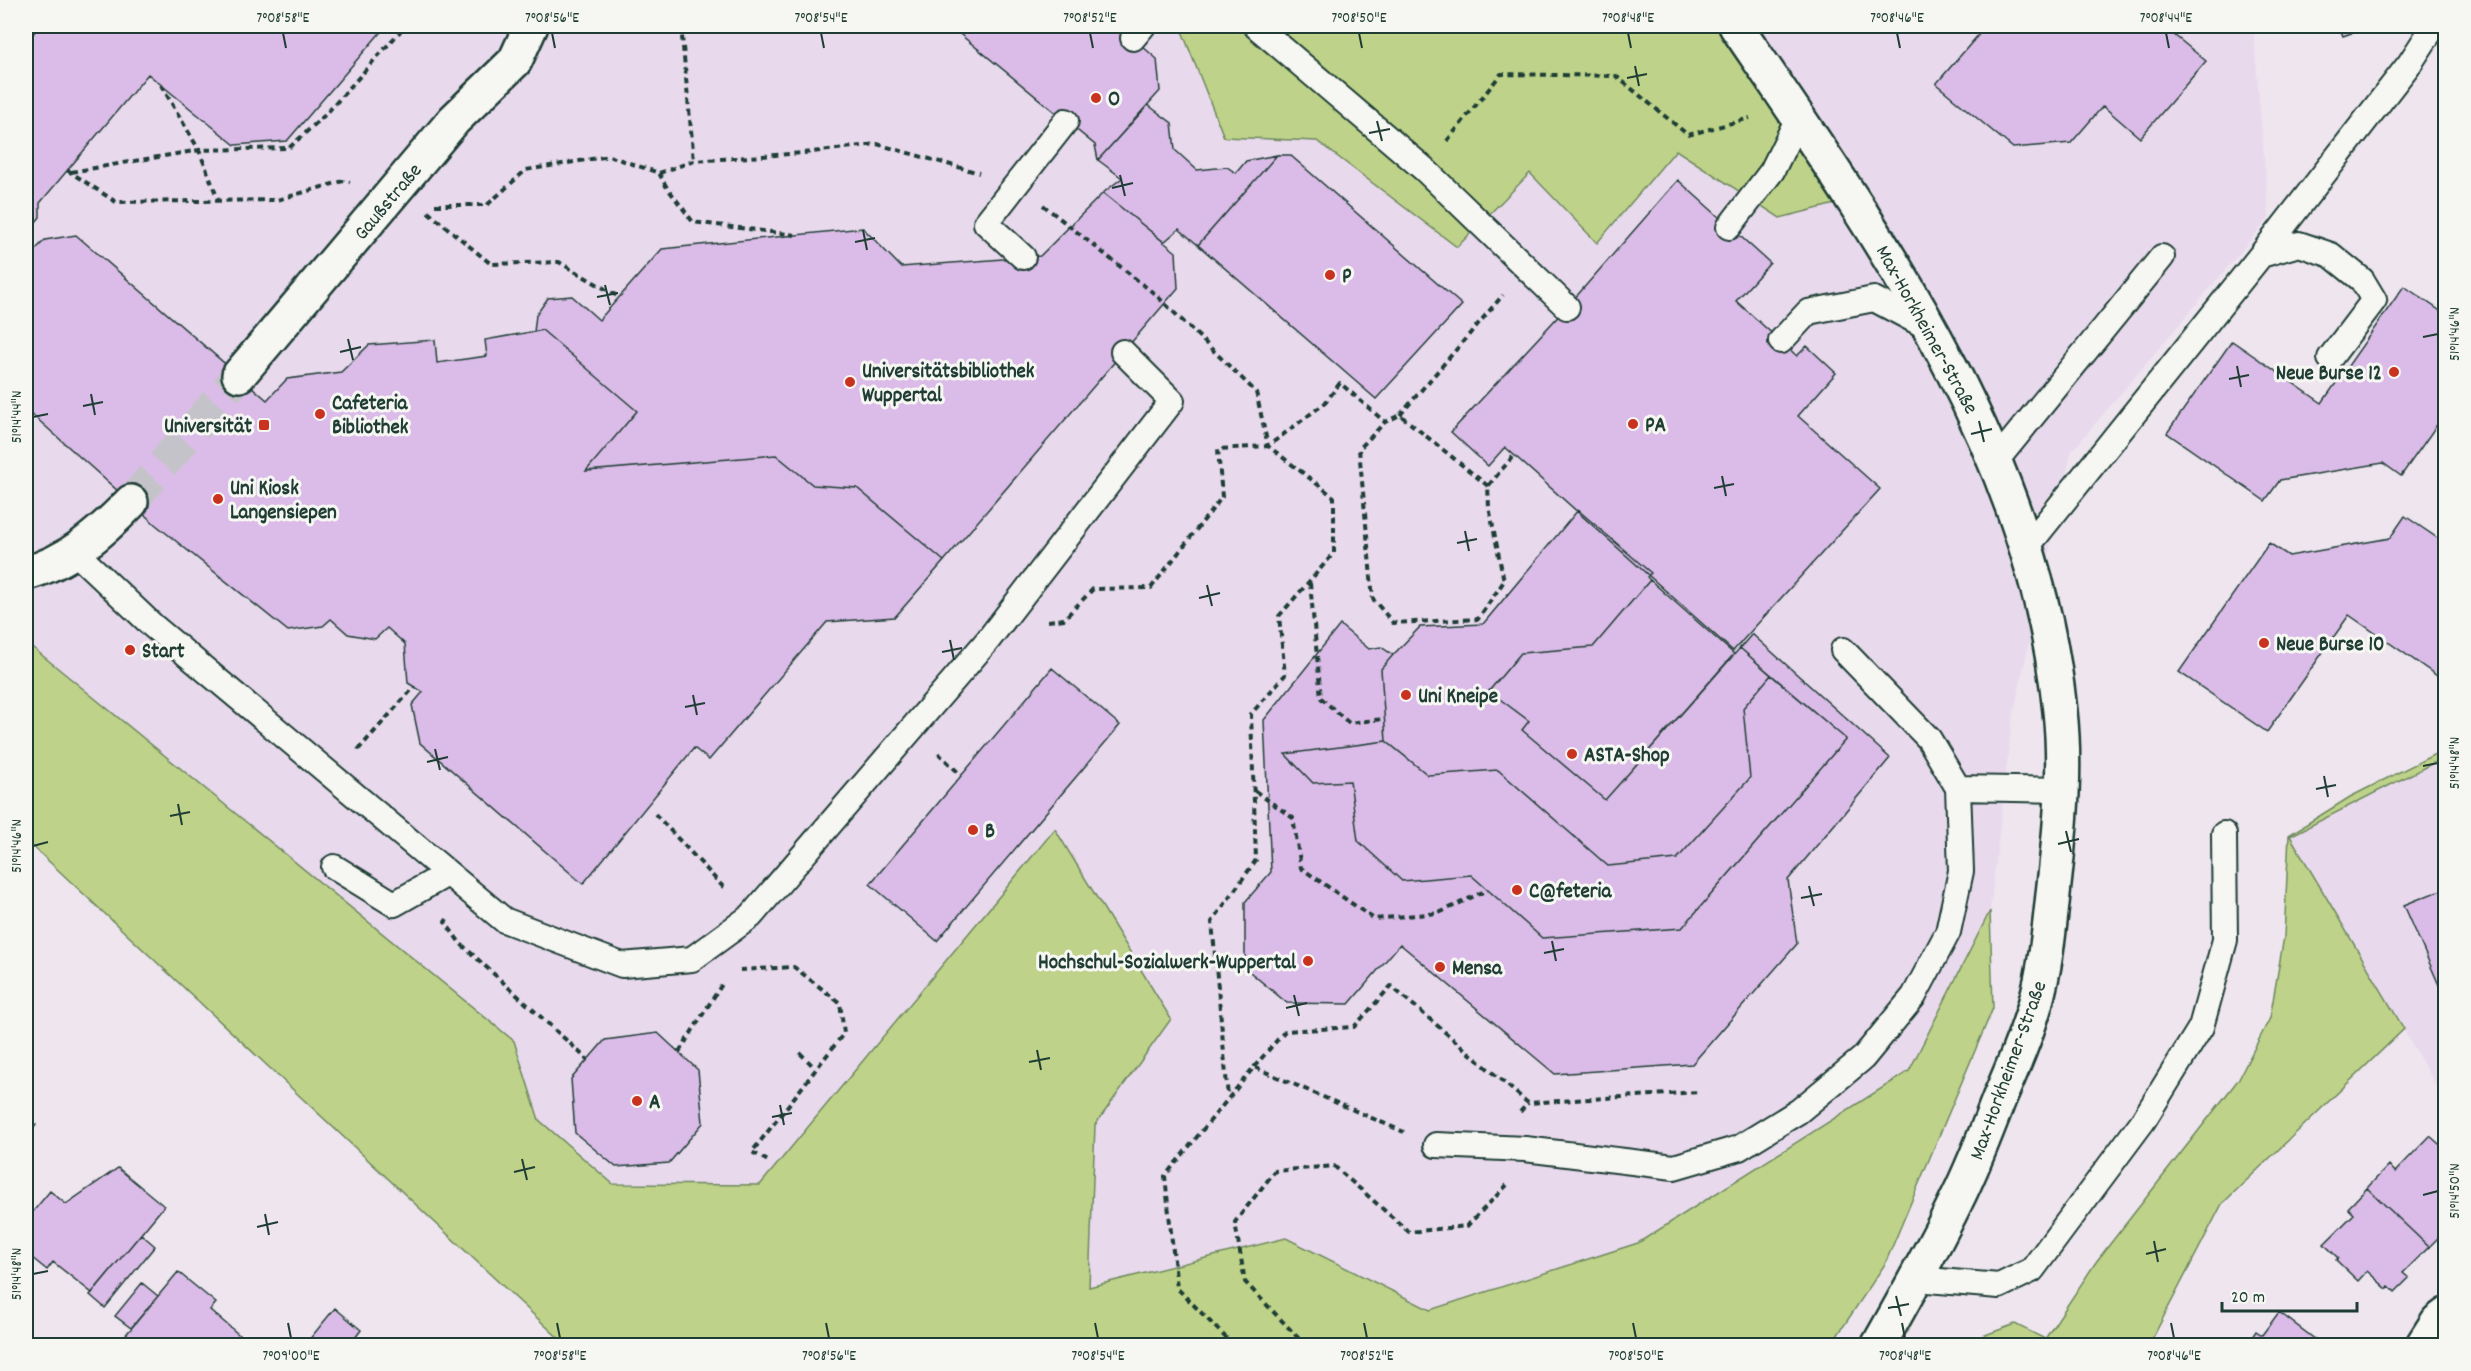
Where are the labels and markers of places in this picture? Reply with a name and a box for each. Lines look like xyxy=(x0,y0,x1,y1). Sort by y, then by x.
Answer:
place label: O xyxy=(1108,86,1120,116)
marker: O xyxy=(1089,91,1103,105)
place label: P xyxy=(1342,263,1352,293)
marker: P xyxy=(1323,268,1337,282)
place label: Universitätsbibliothek Wuppertal xyxy=(862,358,1035,412)
place label: Neue Burse 12 xyxy=(2276,360,2382,390)
marker: Neue Burse 12 xyxy=(2387,365,2401,379)
marker: Universitätsbibliothek Wuppertal xyxy=(843,375,857,389)
place label: Cafeteria Bibliothek xyxy=(332,390,409,444)
marker: Cafeteria Bibliothek xyxy=(313,407,327,421)
place label: PA xyxy=(1645,412,1666,442)
place label: Universität xyxy=(164,413,252,443)
marker: PA xyxy=(1626,417,1640,431)
marker: Universität xyxy=(257,418,271,432)
place label: Uni Kiosk Langensiepen xyxy=(230,475,337,529)
marker: Uni Kiosk Langensiepen xyxy=(211,492,225,506)
place label: Neue Burse 10 xyxy=(2276,631,2384,661)
marker: Neue Burse 10 xyxy=(2257,636,2271,650)
place label: Start xyxy=(142,638,185,668)
marker: Start xyxy=(123,643,137,657)
place label: Uni Kneipe xyxy=(1418,683,1498,713)
marker: Uni Kneipe xyxy=(1399,688,1413,702)
place label: ASTA-Shop xyxy=(1584,742,1670,772)
marker: ASTA-Shop xyxy=(1565,747,1579,761)
place label: B xyxy=(985,818,995,848)
marker: B xyxy=(966,823,980,837)
place label: C@feteria xyxy=(1529,878,1612,908)
marker: C@feteria xyxy=(1510,883,1524,897)
place label: Hochschul-Sozialwerk-Wuppertal xyxy=(1038,949,1297,979)
marker: Hochschul-Sozialwerk-Wuppertal xyxy=(1301,954,1315,968)
place label: Mensa xyxy=(1452,955,1503,985)
marker: Mensa xyxy=(1433,960,1447,974)
place label: A xyxy=(649,1089,660,1119)
marker: A xyxy=(630,1094,644,1108)

